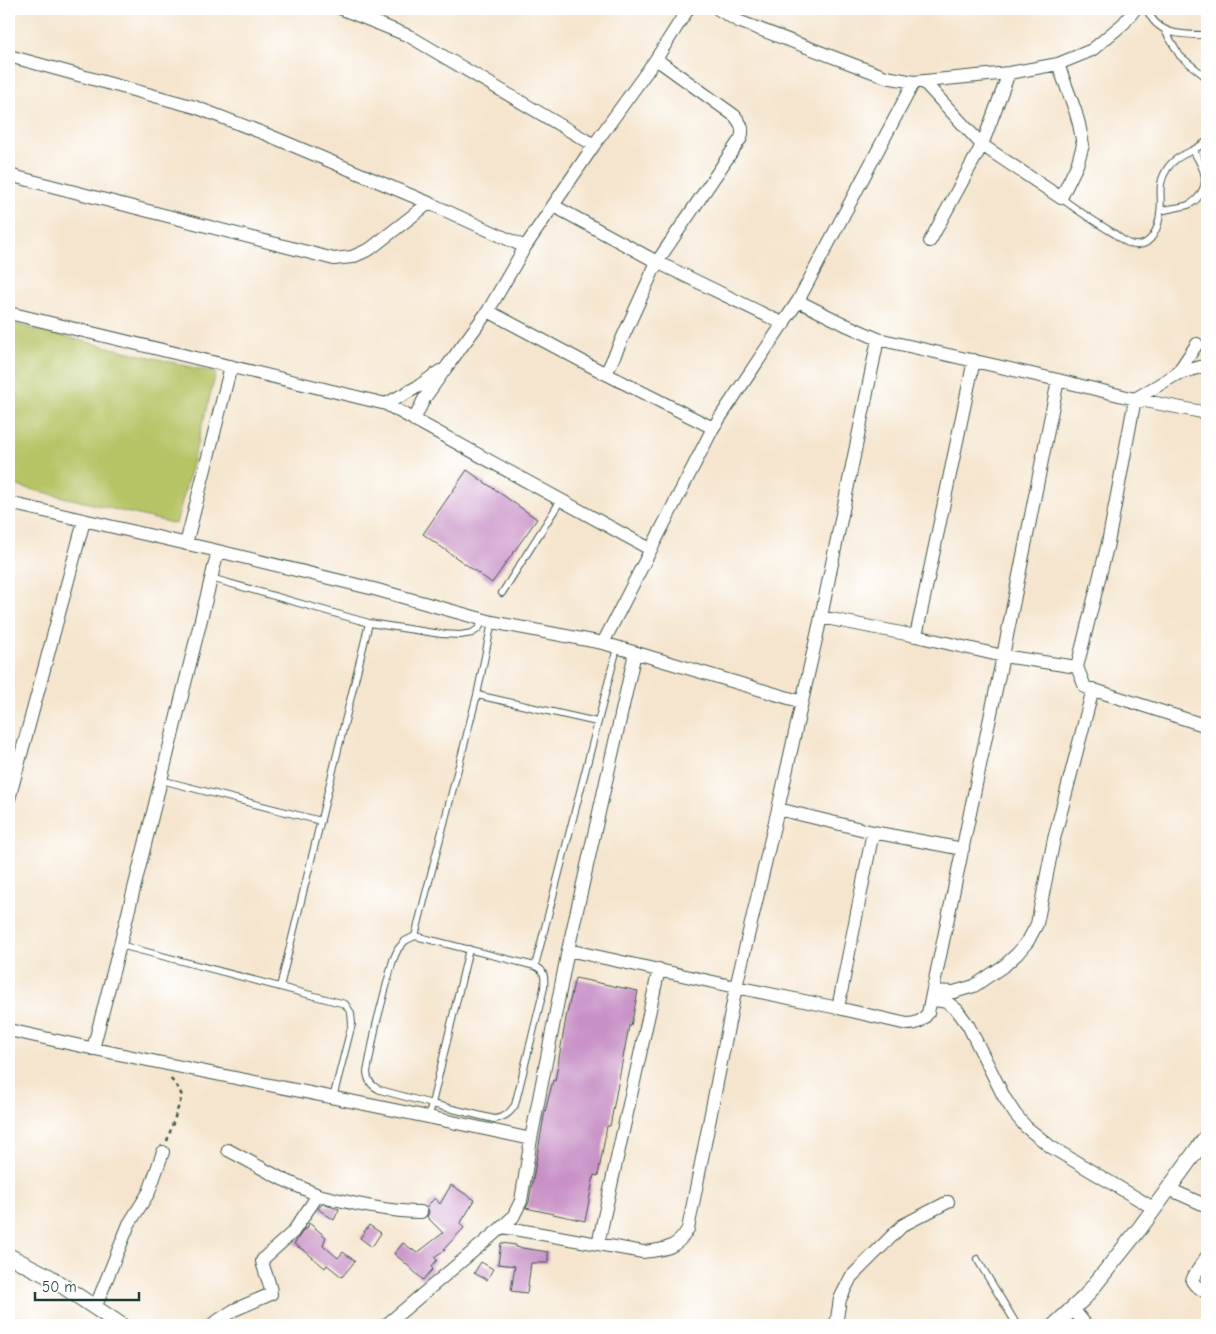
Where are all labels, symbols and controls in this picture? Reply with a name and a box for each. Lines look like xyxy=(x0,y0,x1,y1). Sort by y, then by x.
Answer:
scale bar xyxy=(35,1269,139,1301)
text: 50 m xyxy=(42,1278,77,1296)

